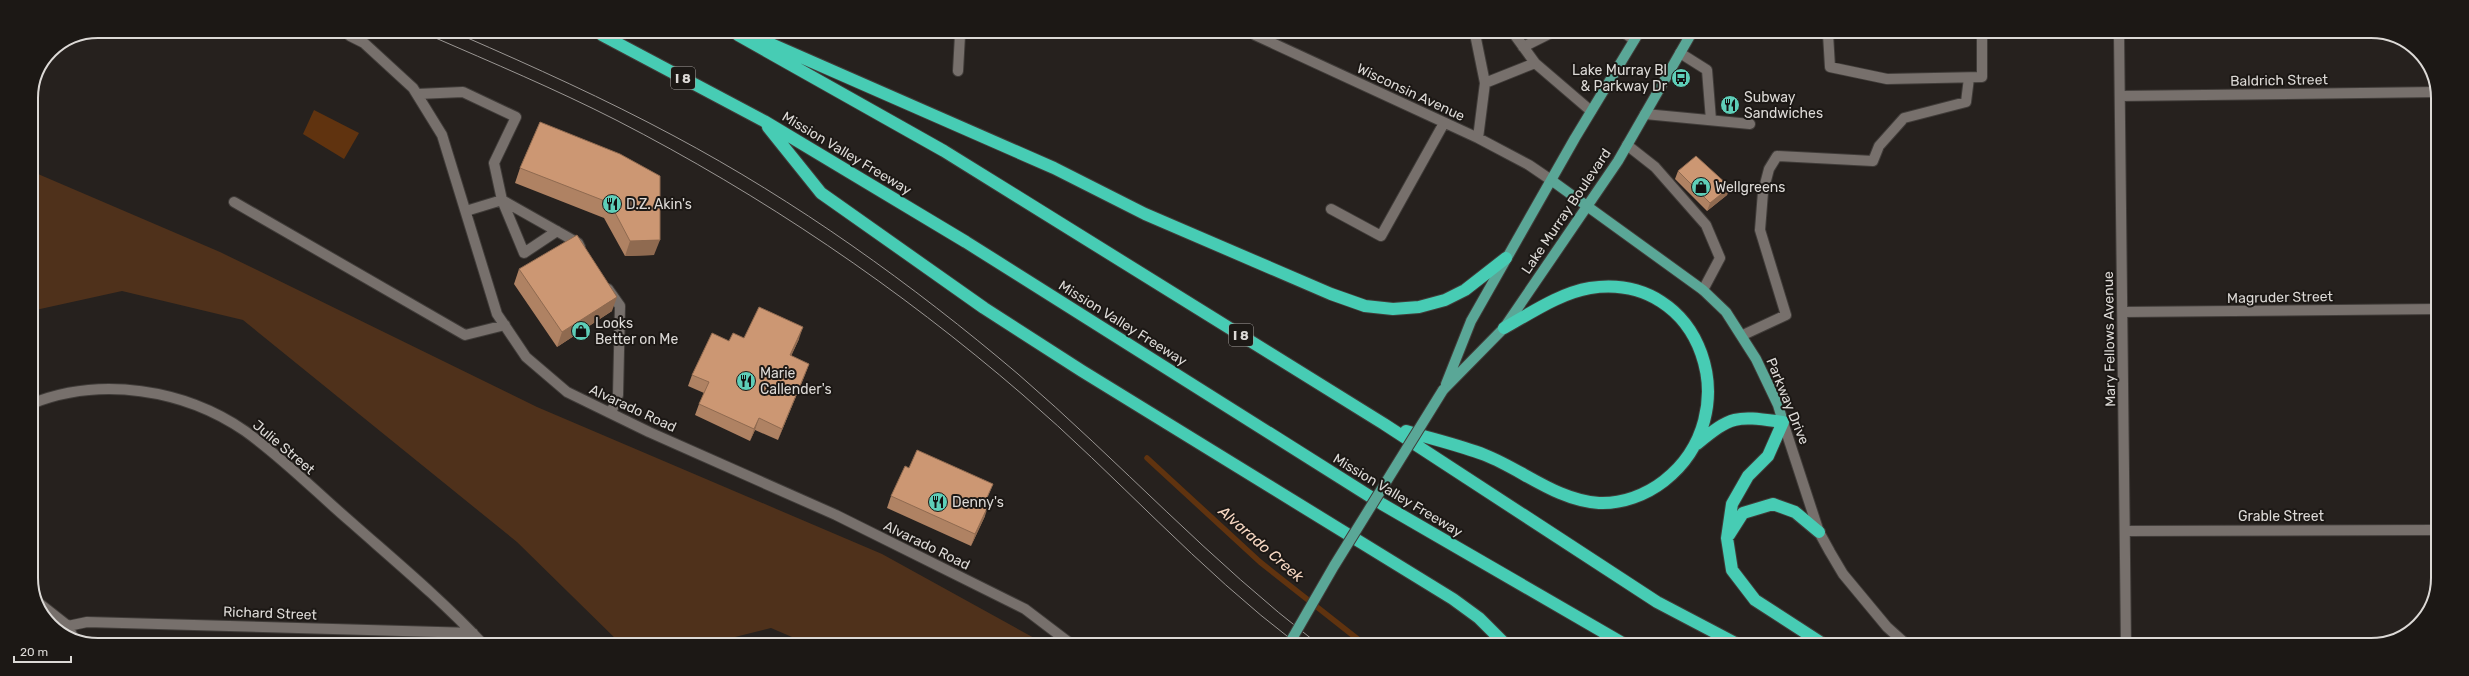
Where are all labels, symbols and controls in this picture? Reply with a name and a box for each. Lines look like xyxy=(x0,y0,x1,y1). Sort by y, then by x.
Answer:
street label: Wisconsin Avenue xyxy=(1354,60,1468,125)
place label: Lake Murray Bl & Parkway Dr xyxy=(1572,62,1668,95)
road number: I 8 xyxy=(671,67,695,89)
bus stop icon: Lake Murray Bl & Parkway Dr xyxy=(1670,67,1692,89)
street label: Baldrich Street xyxy=(2230,71,2329,90)
place label: Subway Sandwiches xyxy=(1744,89,1823,122)
restaurant icon: Subway Sandwiches xyxy=(1719,94,1741,116)
street label: Mission Valley Freeway xyxy=(779,108,915,199)
street label: Lake Murray Boulevard xyxy=(1518,145,1615,277)
shop icon: Wellgreens xyxy=(1690,176,1712,198)
place label: Wellgreens xyxy=(1715,179,1785,196)
restaurant icon: D.Z. Akin's xyxy=(601,193,623,215)
place label: D.Z. Akin's xyxy=(626,196,692,213)
street label: Mary Fellows Avenue xyxy=(2100,271,2119,407)
street label: Mission Valley Freeway xyxy=(1055,277,1190,370)
street label: Magruder Street xyxy=(2227,288,2334,307)
place label: Looks Better on Me xyxy=(595,315,678,348)
shop icon: Looks Better on Me xyxy=(570,320,592,342)
road number: I 8 xyxy=(1229,324,1253,346)
street label: Parkway Drive xyxy=(1762,355,1813,447)
place label: Marie Callender's xyxy=(760,365,832,398)
restaurant icon: Marie Callender's xyxy=(735,370,757,392)
street label: Alvarado Road xyxy=(587,381,679,436)
street label: Julie Street xyxy=(249,417,319,479)
street label: Mission Valley Freeway xyxy=(1330,450,1466,541)
restaurant icon: Denny's xyxy=(927,491,949,513)
place label: Denny's xyxy=(952,494,1004,511)
water label: Alvarado Creek xyxy=(1214,502,1307,586)
street label: Grable Street xyxy=(2238,508,2324,525)
street label: Alvarado Road xyxy=(881,517,973,574)
street label: Richard Street xyxy=(223,603,318,624)
scale bar xyxy=(14,638,71,664)
text: 20 m xyxy=(20,645,48,659)

